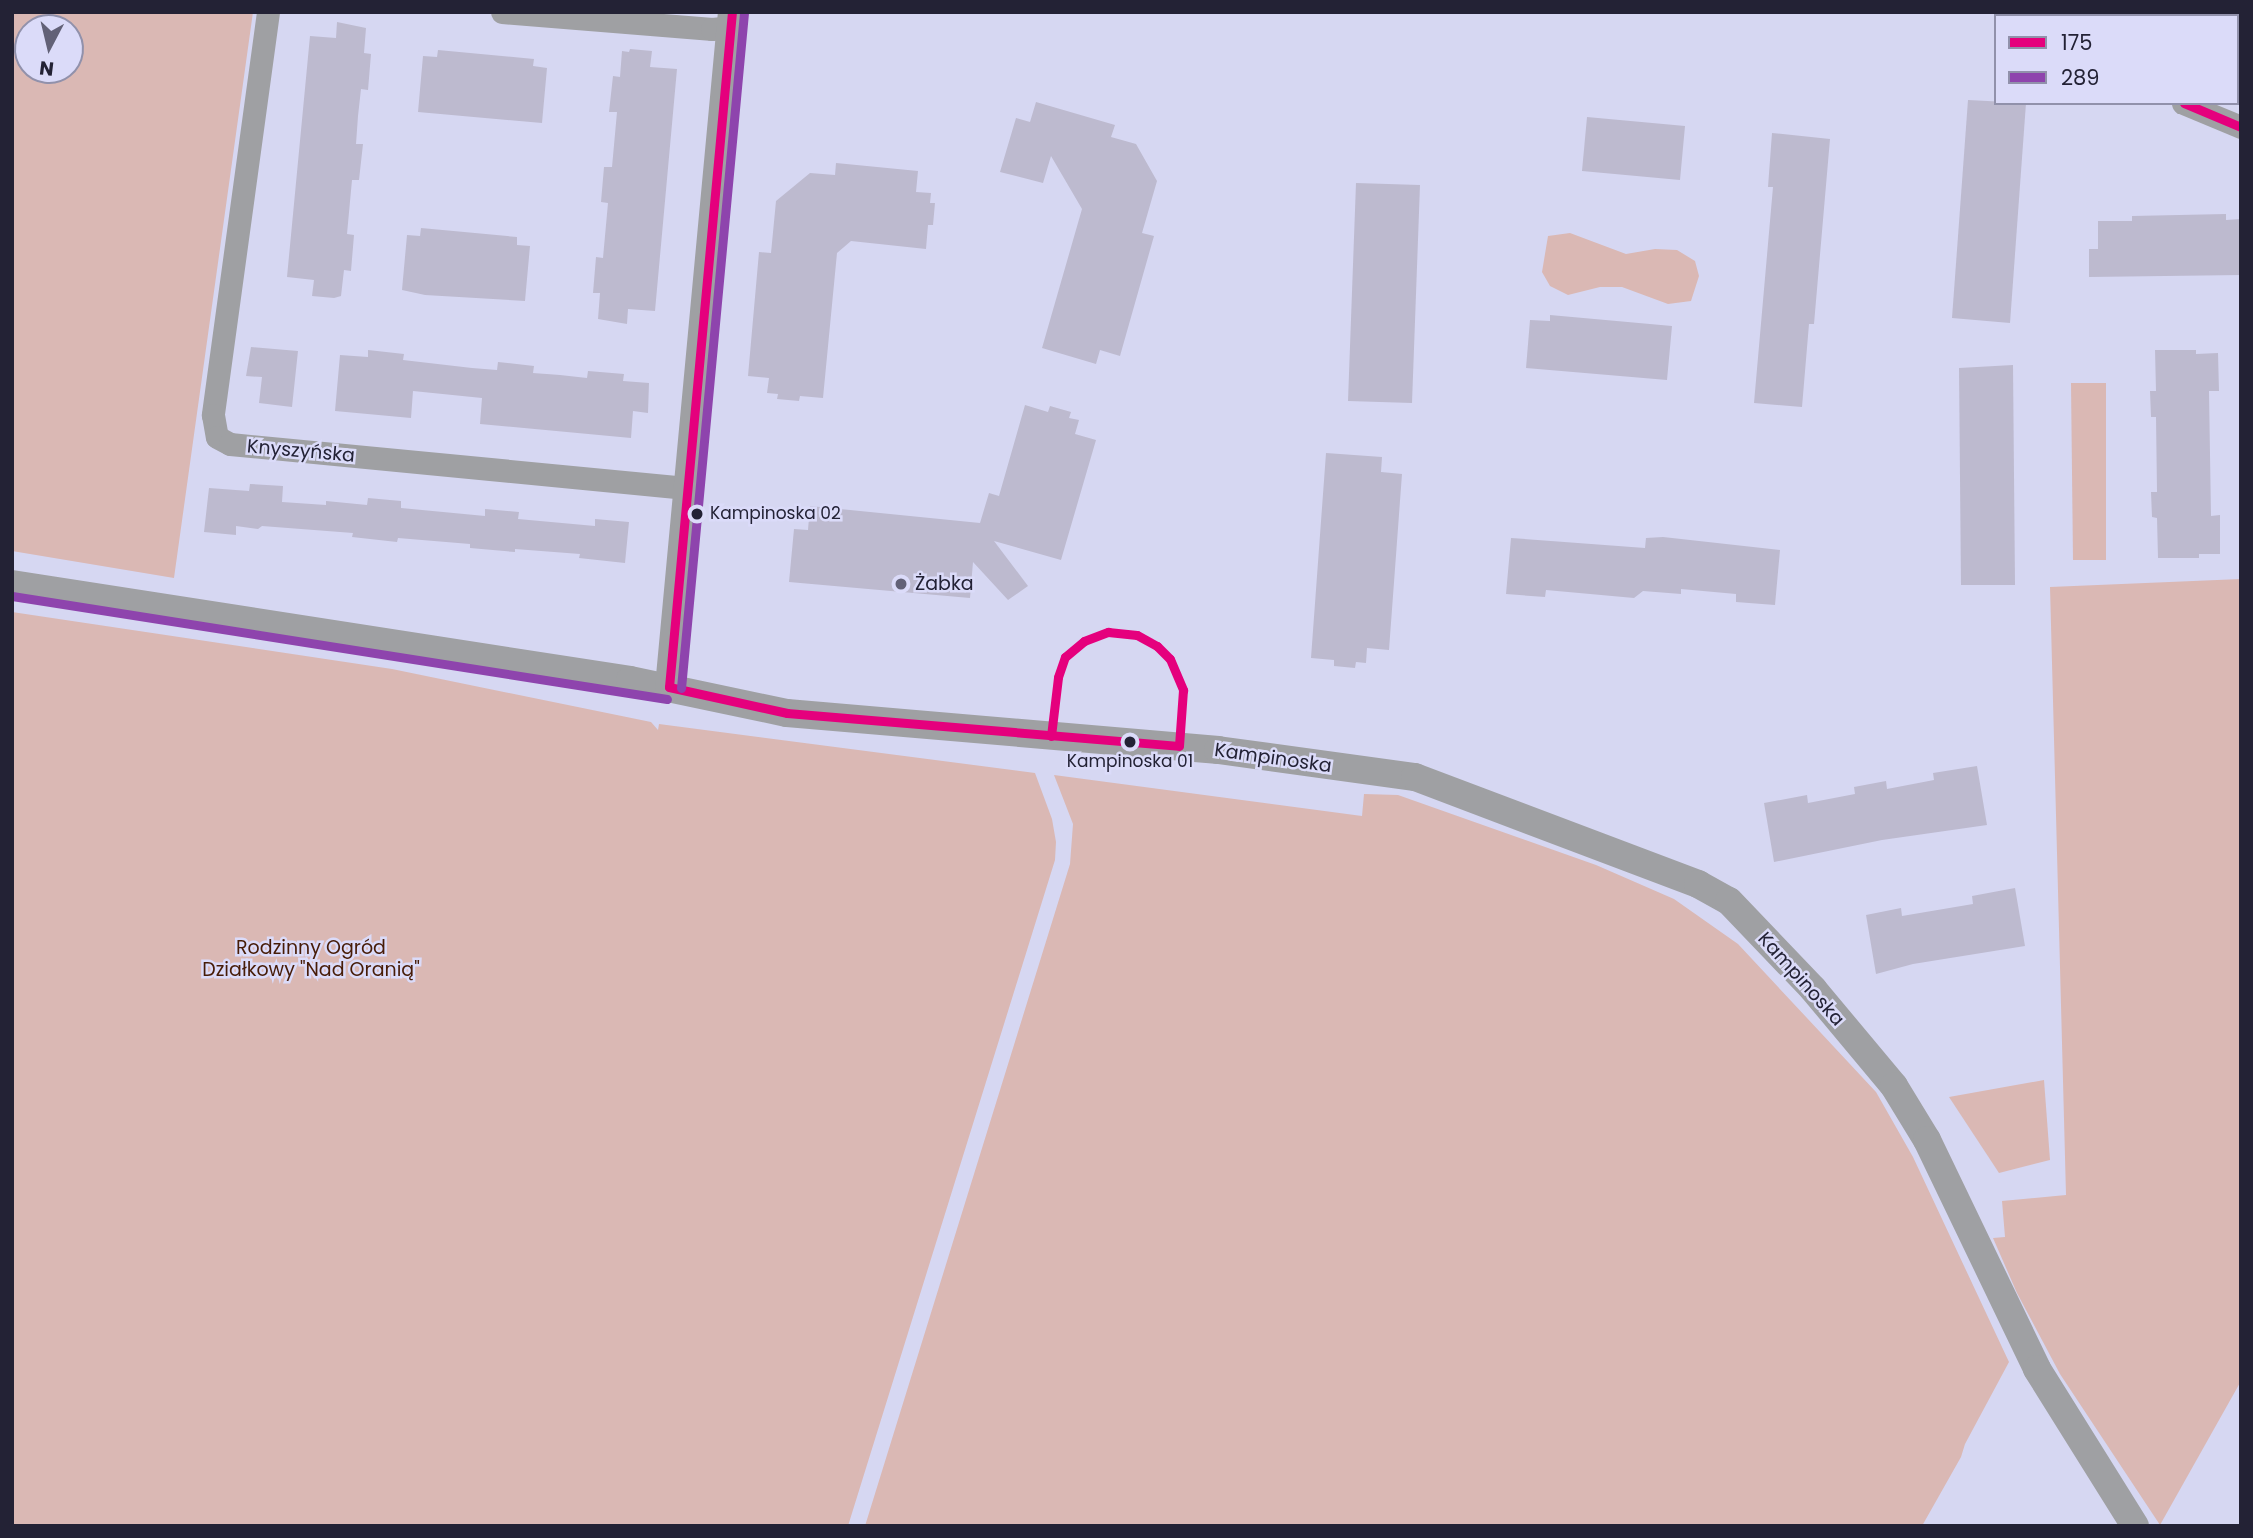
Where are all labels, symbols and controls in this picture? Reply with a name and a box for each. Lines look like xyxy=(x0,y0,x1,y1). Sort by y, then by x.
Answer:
north arrow xyxy=(14,14,84,84)
legend xyxy=(1994,14,2239,105)
text: 175 xyxy=(2061,28,2092,57)
text: N xyxy=(38,54,55,83)
text: 289 xyxy=(2061,63,2100,92)
street label: Knyszyńska xyxy=(246,435,356,467)
place label: Kampinoska 02 xyxy=(710,504,841,524)
marker: Kampinoska 02 xyxy=(690,507,704,521)
place label: Żabka xyxy=(915,573,974,595)
marker: Żabka xyxy=(893,576,909,592)
marker: Kampinoska 01 xyxy=(1123,735,1137,749)
street label: Kampinoska xyxy=(1213,738,1333,778)
place label: Kampinoska 01 xyxy=(1067,752,1193,772)
street label: Kampinoska xyxy=(1753,927,1849,1031)
park label: Rodzinny Ogród Działkowy "Nad Oranią" xyxy=(202,937,420,981)

